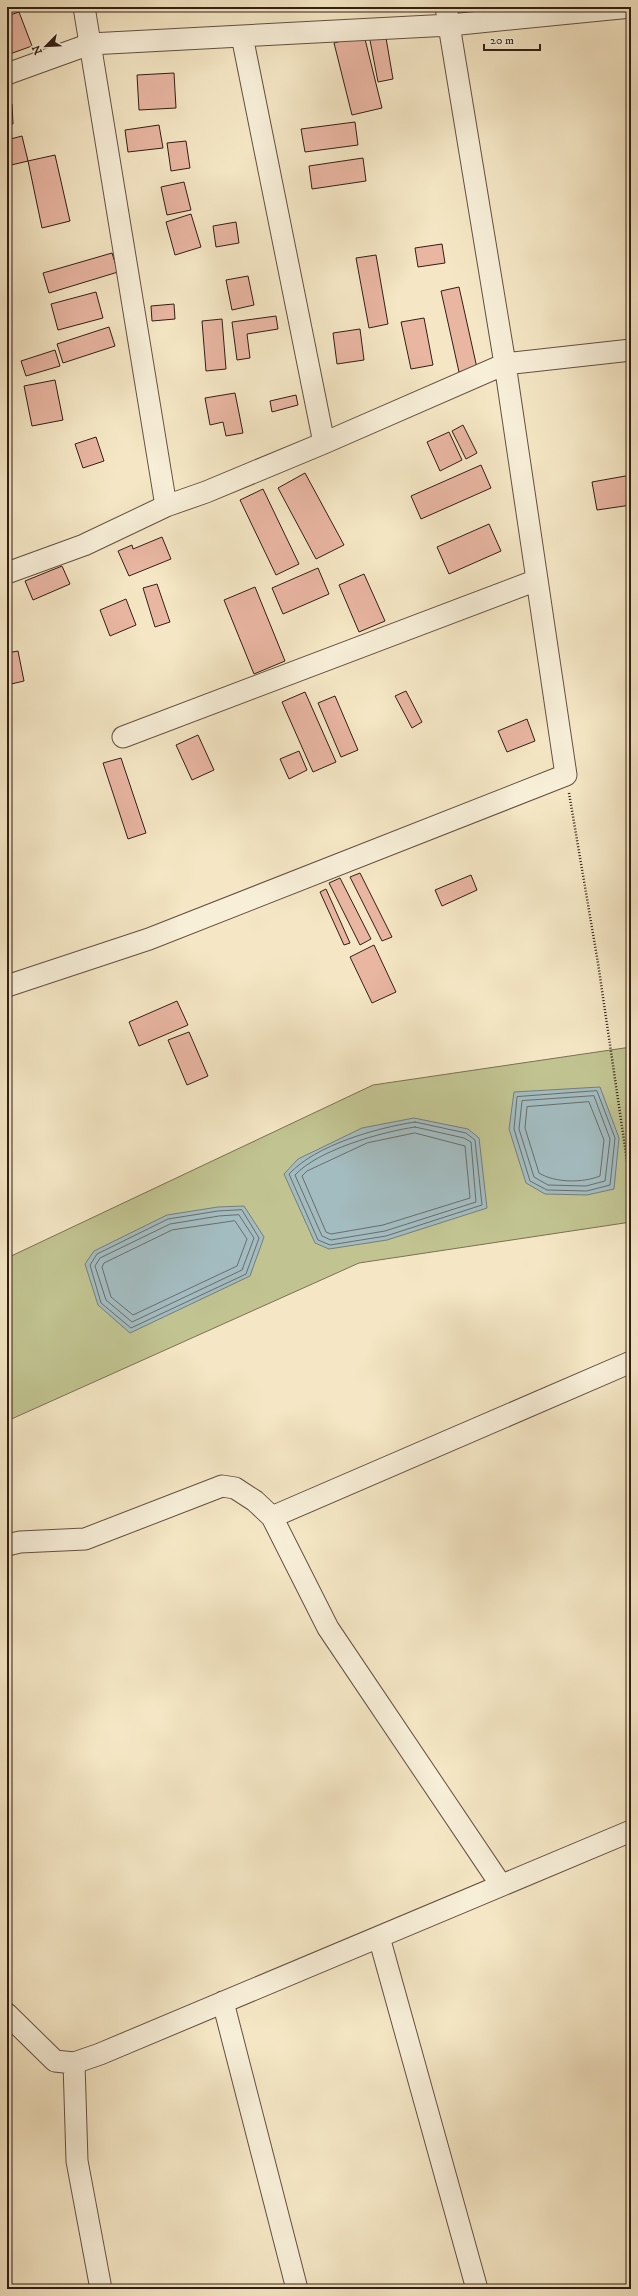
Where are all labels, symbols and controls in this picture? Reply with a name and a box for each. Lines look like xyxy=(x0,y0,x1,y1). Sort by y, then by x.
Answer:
north arrow xyxy=(26,26,66,66)
scale bar xyxy=(484,26,540,52)
text: 20 m xyxy=(490,33,514,48)
text: N xyxy=(30,43,46,57)

